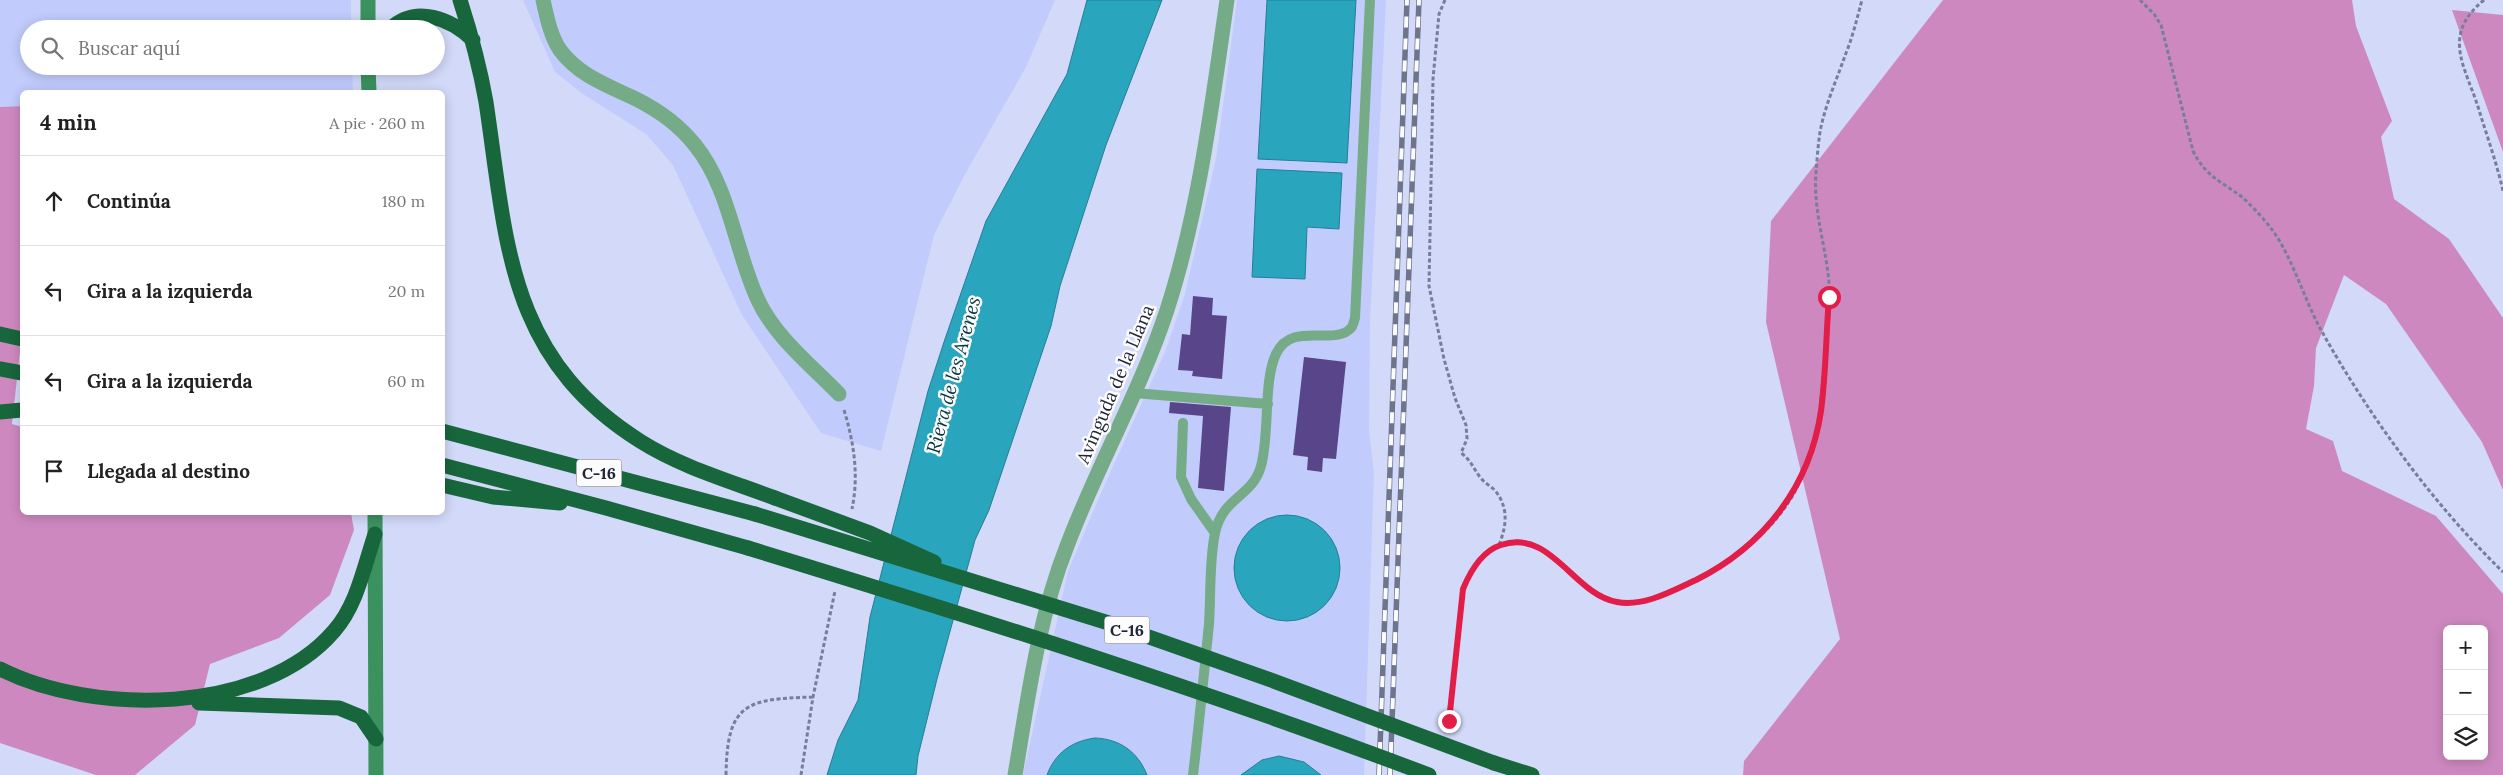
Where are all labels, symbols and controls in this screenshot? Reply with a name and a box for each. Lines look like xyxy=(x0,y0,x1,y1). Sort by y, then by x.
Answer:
search box xyxy=(20,20,445,75)
icon: search xyxy=(38,34,66,62)
text: Buscar aquí xyxy=(78,36,180,60)
text: 4 min xyxy=(40,109,97,136)
text: A pie · 260 m xyxy=(329,113,425,133)
icon: ahead xyxy=(40,187,68,215)
text: Continúa xyxy=(87,189,171,213)
text: 180 m xyxy=(382,191,425,211)
icon: left xyxy=(40,277,68,305)
text: Gira a la izquierda xyxy=(87,279,253,303)
text: 20 m xyxy=(388,281,425,301)
route start xyxy=(1818,286,1841,309)
water label: Riera de les Arenes xyxy=(921,294,985,456)
street label: Avinguda de la Llana xyxy=(1071,301,1159,468)
icon: left xyxy=(40,367,68,395)
text: Gira a la izquierda xyxy=(87,369,253,393)
text: 60 m xyxy=(387,371,425,391)
icon: arrive xyxy=(40,457,68,485)
text: Llegada al destino xyxy=(87,459,250,483)
road number: C-16 xyxy=(576,459,622,486)
road number: C-16 xyxy=(1104,616,1150,644)
map controls xyxy=(2443,625,2488,760)
button: + xyxy=(2443,625,2488,670)
button: − xyxy=(2443,670,2488,715)
route end xyxy=(1438,710,1461,733)
button: layers xyxy=(2443,715,2488,760)

